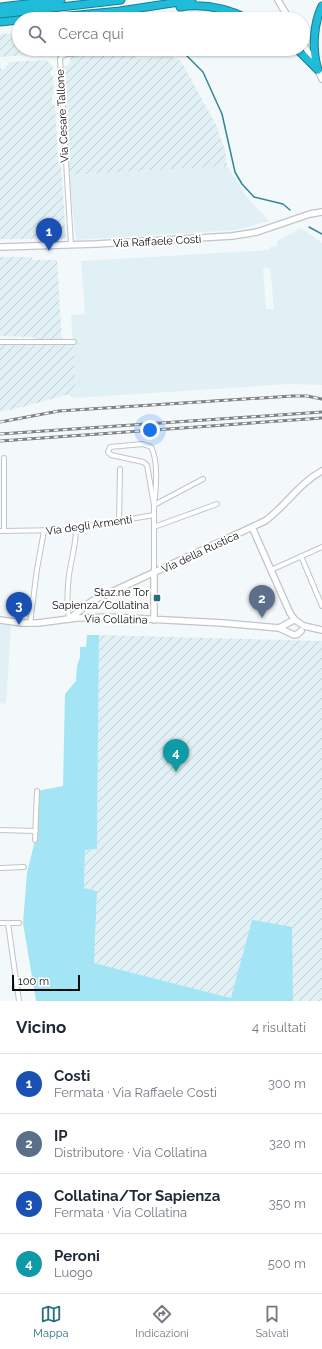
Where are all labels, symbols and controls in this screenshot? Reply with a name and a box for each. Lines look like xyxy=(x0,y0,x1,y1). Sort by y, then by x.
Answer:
search box xyxy=(12,12,310,56)
icon: search xyxy=(26,23,48,45)
text: Cerca qui xyxy=(58,25,124,43)
street label: Via Cesare Tallone xyxy=(54,68,71,163)
pin: 1 xyxy=(36,218,62,251)
street label: Via Raffaele Costi xyxy=(113,233,201,250)
your location xyxy=(140,420,160,440)
street label: Via degli Armenti xyxy=(45,513,133,538)
street label: Via della Rustica xyxy=(159,529,241,576)
pin: 2 xyxy=(249,585,275,618)
place label: Staz.ne Tor Sapienza/Collatina xyxy=(52,586,149,612)
pin: 3 xyxy=(6,592,32,625)
marker: Staz.ne Tor Sapienza/Collatina xyxy=(152,593,162,603)
street label: Via Collatina xyxy=(84,612,148,627)
pin: 4 xyxy=(163,739,189,772)
scale bar xyxy=(12,973,80,992)
text: 100 m xyxy=(18,975,49,988)
text: Vicino xyxy=(16,1017,66,1037)
text: 4 risultati xyxy=(252,1020,306,1035)
text: Costi xyxy=(54,1067,90,1085)
text: 1 xyxy=(26,1076,32,1091)
text: 300 m xyxy=(268,1076,306,1091)
text: Fermata · Via Raffaele Costi xyxy=(54,1085,217,1100)
text: IP xyxy=(54,1127,68,1145)
text: 2 xyxy=(25,1136,33,1151)
text: 320 m xyxy=(269,1136,306,1151)
text: Distributore · Via Collatina xyxy=(54,1145,207,1160)
text: Collatina/Tor Sapienza xyxy=(54,1187,220,1205)
text: 3 xyxy=(25,1196,33,1211)
text: 350 m xyxy=(269,1196,306,1211)
text: Fermata · Via Collatina xyxy=(54,1205,187,1220)
text: Peroni xyxy=(54,1247,100,1265)
text: 4 xyxy=(25,1256,33,1271)
text: 500 m xyxy=(268,1256,306,1271)
text: Luogo xyxy=(54,1265,93,1280)
tab: Mappa xyxy=(33,1303,68,1340)
tab: Indicazioni xyxy=(135,1303,189,1340)
tab: Salvati xyxy=(255,1303,289,1340)

